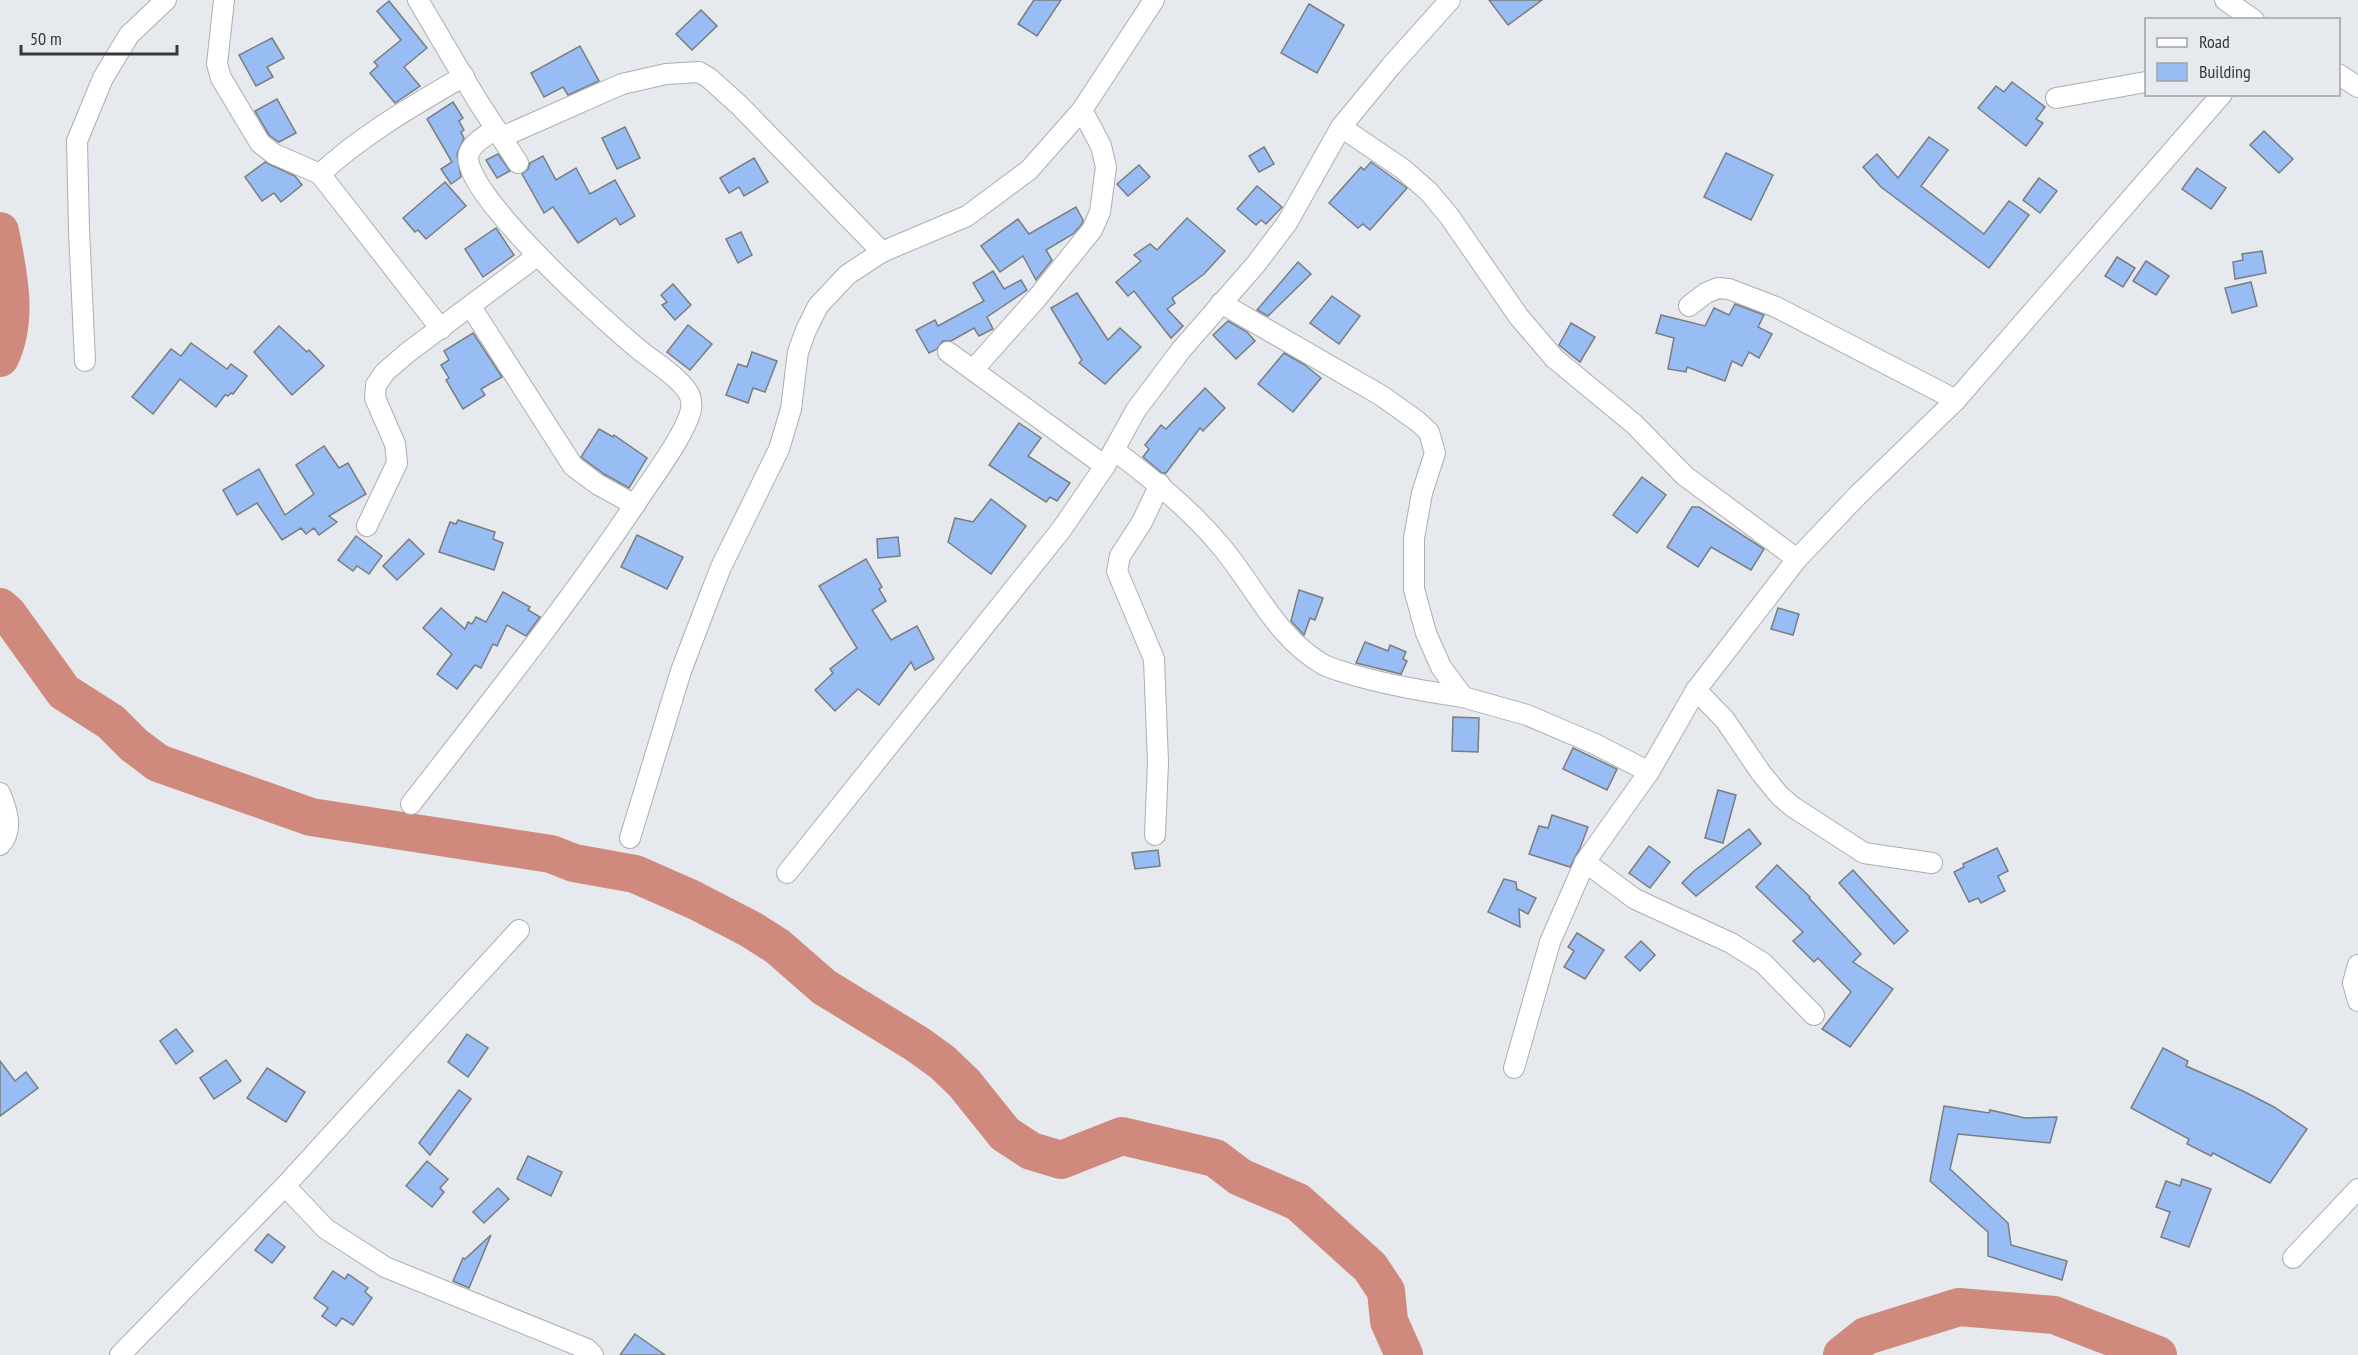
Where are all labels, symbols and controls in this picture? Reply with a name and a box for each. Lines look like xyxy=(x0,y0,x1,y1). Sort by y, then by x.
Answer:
scale bar xyxy=(21,18,177,56)
legend xyxy=(2145,18,2340,96)
text: 50 m xyxy=(30,27,62,50)
text: Road xyxy=(2199,30,2230,53)
text: Building xyxy=(2199,60,2251,83)

